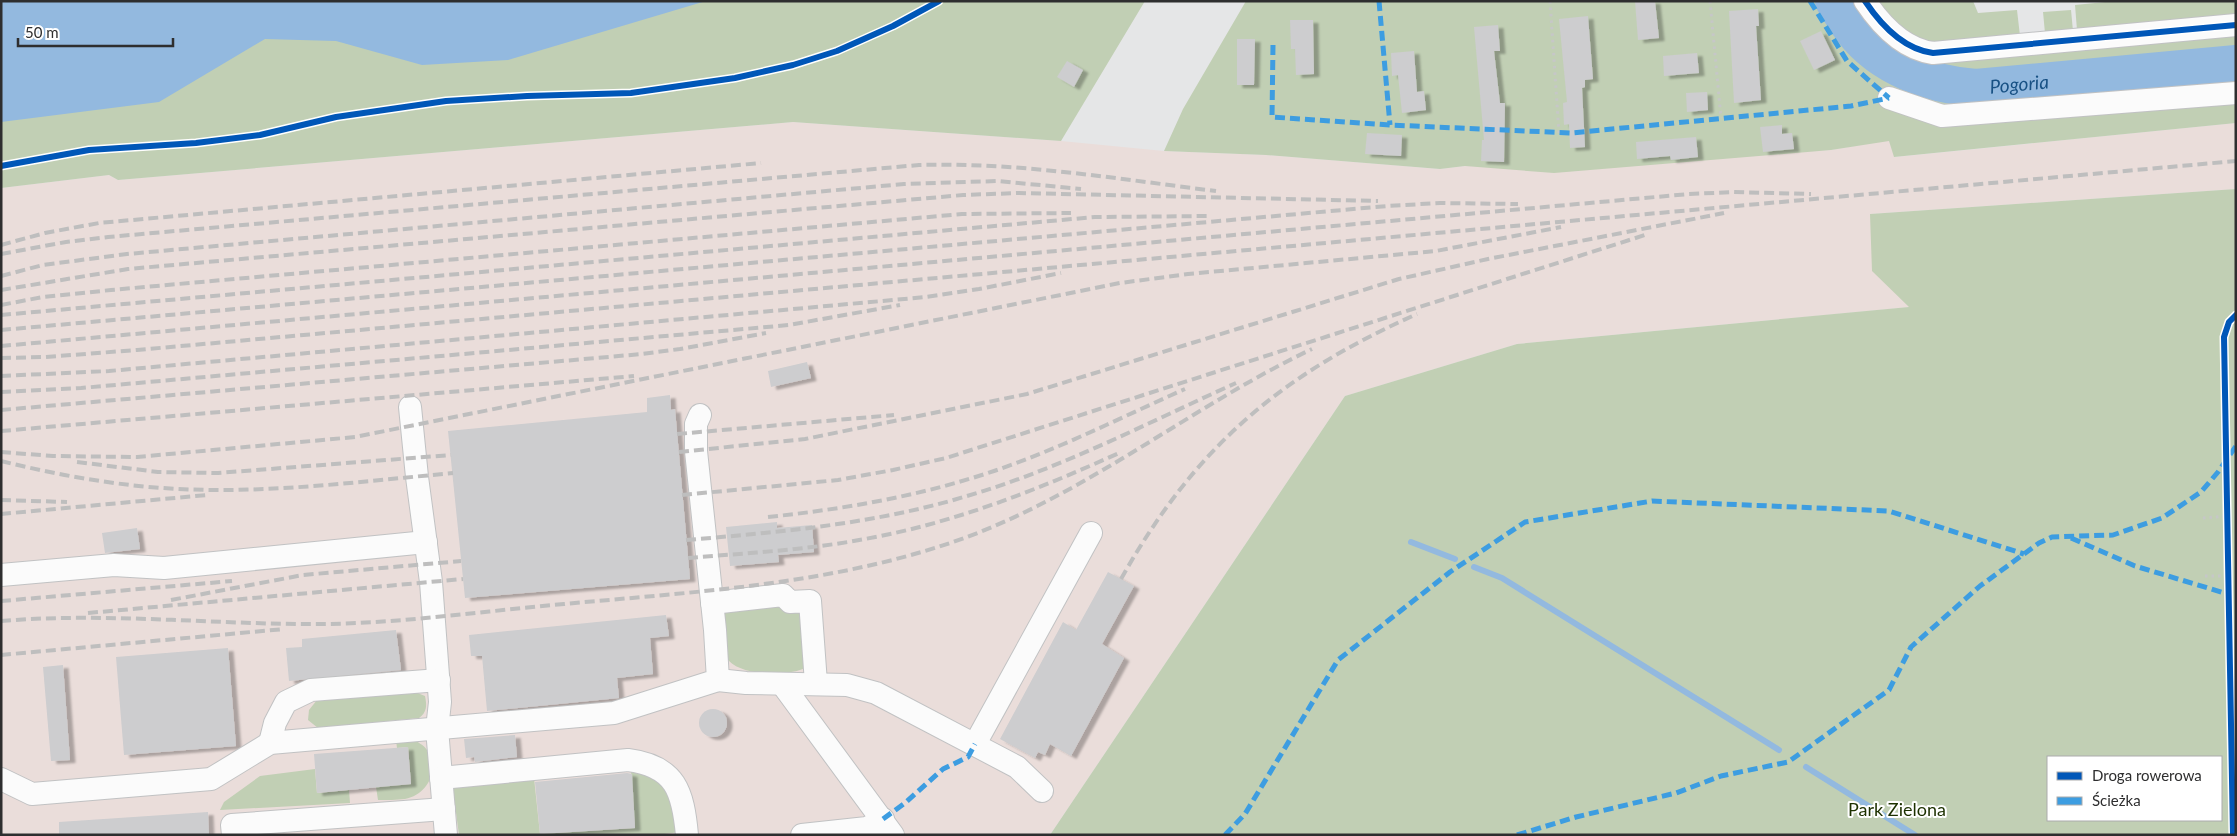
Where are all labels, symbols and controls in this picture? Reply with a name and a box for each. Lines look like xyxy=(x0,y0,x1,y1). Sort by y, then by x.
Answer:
scale bar xyxy=(18,15,172,47)
text: 50 m xyxy=(25,23,59,41)
water label: Pogoria xyxy=(1988,69,2050,98)
legend xyxy=(2047,756,2222,821)
text: Droga rowerowa xyxy=(2092,766,2202,784)
text: Ścieżka xyxy=(2092,791,2141,809)
park label: Park Zielona xyxy=(1848,798,1946,820)

